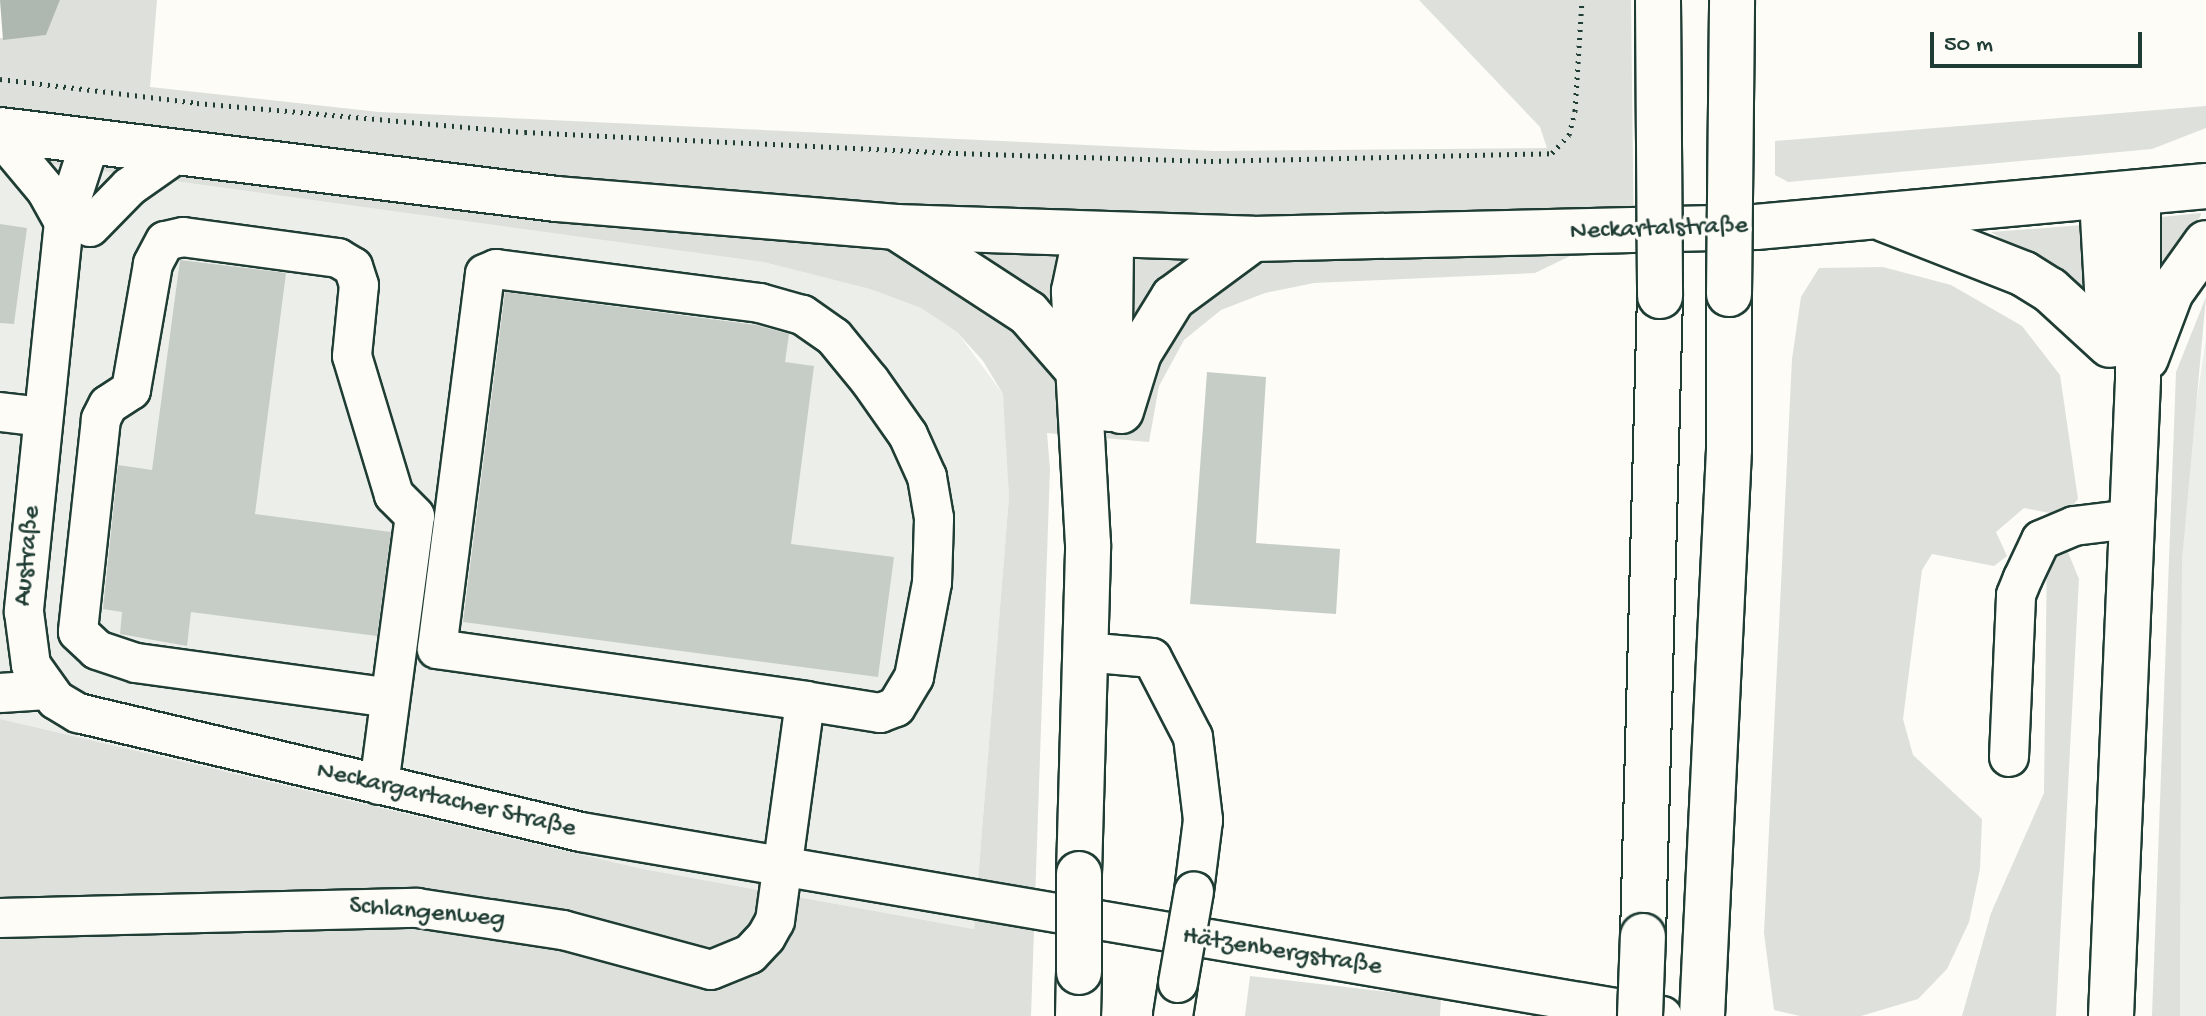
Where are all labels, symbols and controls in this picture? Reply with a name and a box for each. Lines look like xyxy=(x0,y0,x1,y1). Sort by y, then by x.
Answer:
scale bar xyxy=(1934,16,2146,66)
text: 50 m xyxy=(1944,31,1993,60)
street label: Neckartalstraße xyxy=(1569,211,1749,249)
street label: Austraße xyxy=(9,505,49,607)
street label: Neckargartacher Straße xyxy=(313,756,579,846)
street label: Schlangenweg xyxy=(348,892,506,936)
street label: Hätzenbergstraße xyxy=(1180,922,1384,984)

